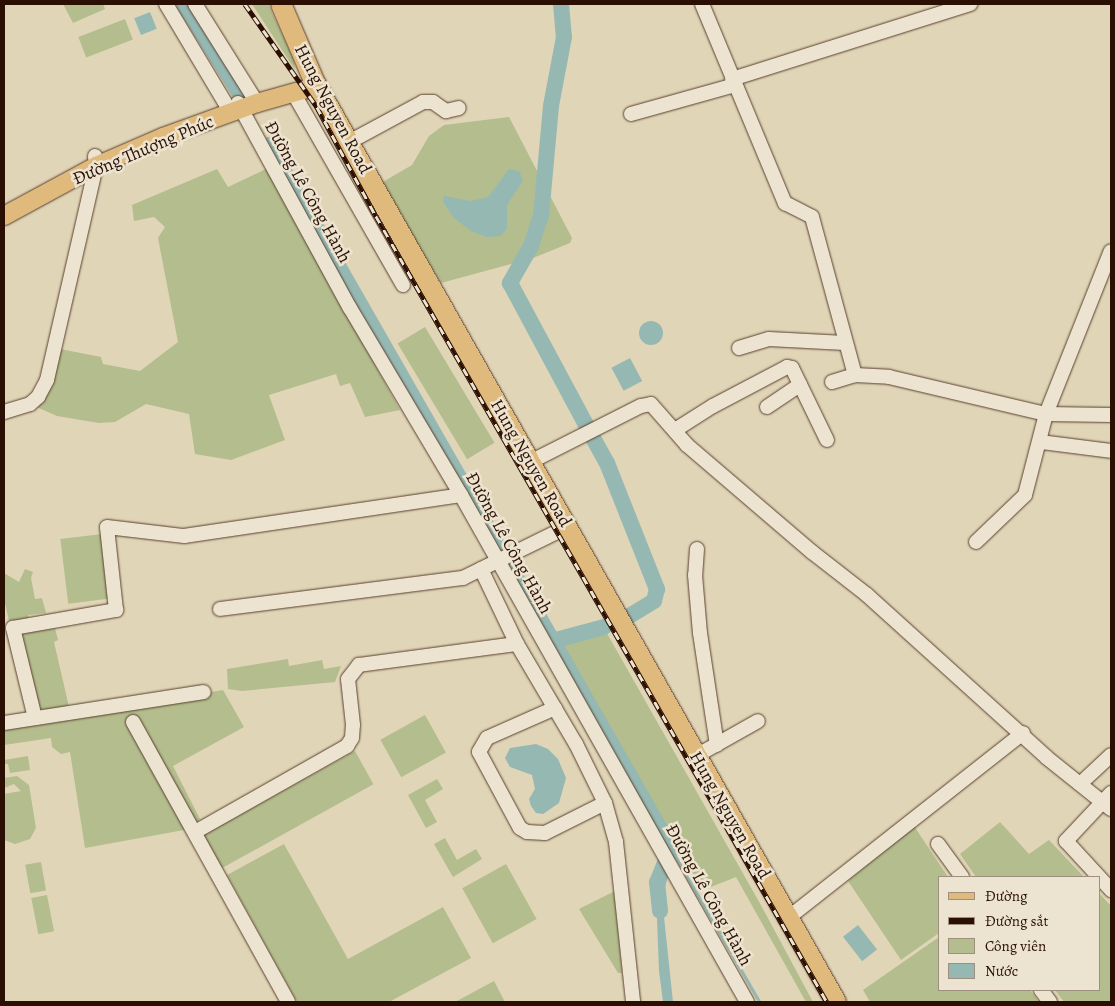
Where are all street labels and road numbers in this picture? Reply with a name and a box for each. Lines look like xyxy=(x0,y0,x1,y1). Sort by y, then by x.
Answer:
street label: Hung Nguyen Road xyxy=(290,40,376,178)
street label: Đường Thượng Phúc xyxy=(69,111,217,189)
street label: Đường Lê Công Hành xyxy=(260,117,356,267)
street label: Hung Nguyen Road xyxy=(486,395,576,531)
street label: Đường Lê Công Hành xyxy=(461,468,557,618)
street label: Hung Nguyen Road xyxy=(685,747,775,883)
street label: Đường Lê Công Hành xyxy=(661,820,757,970)

